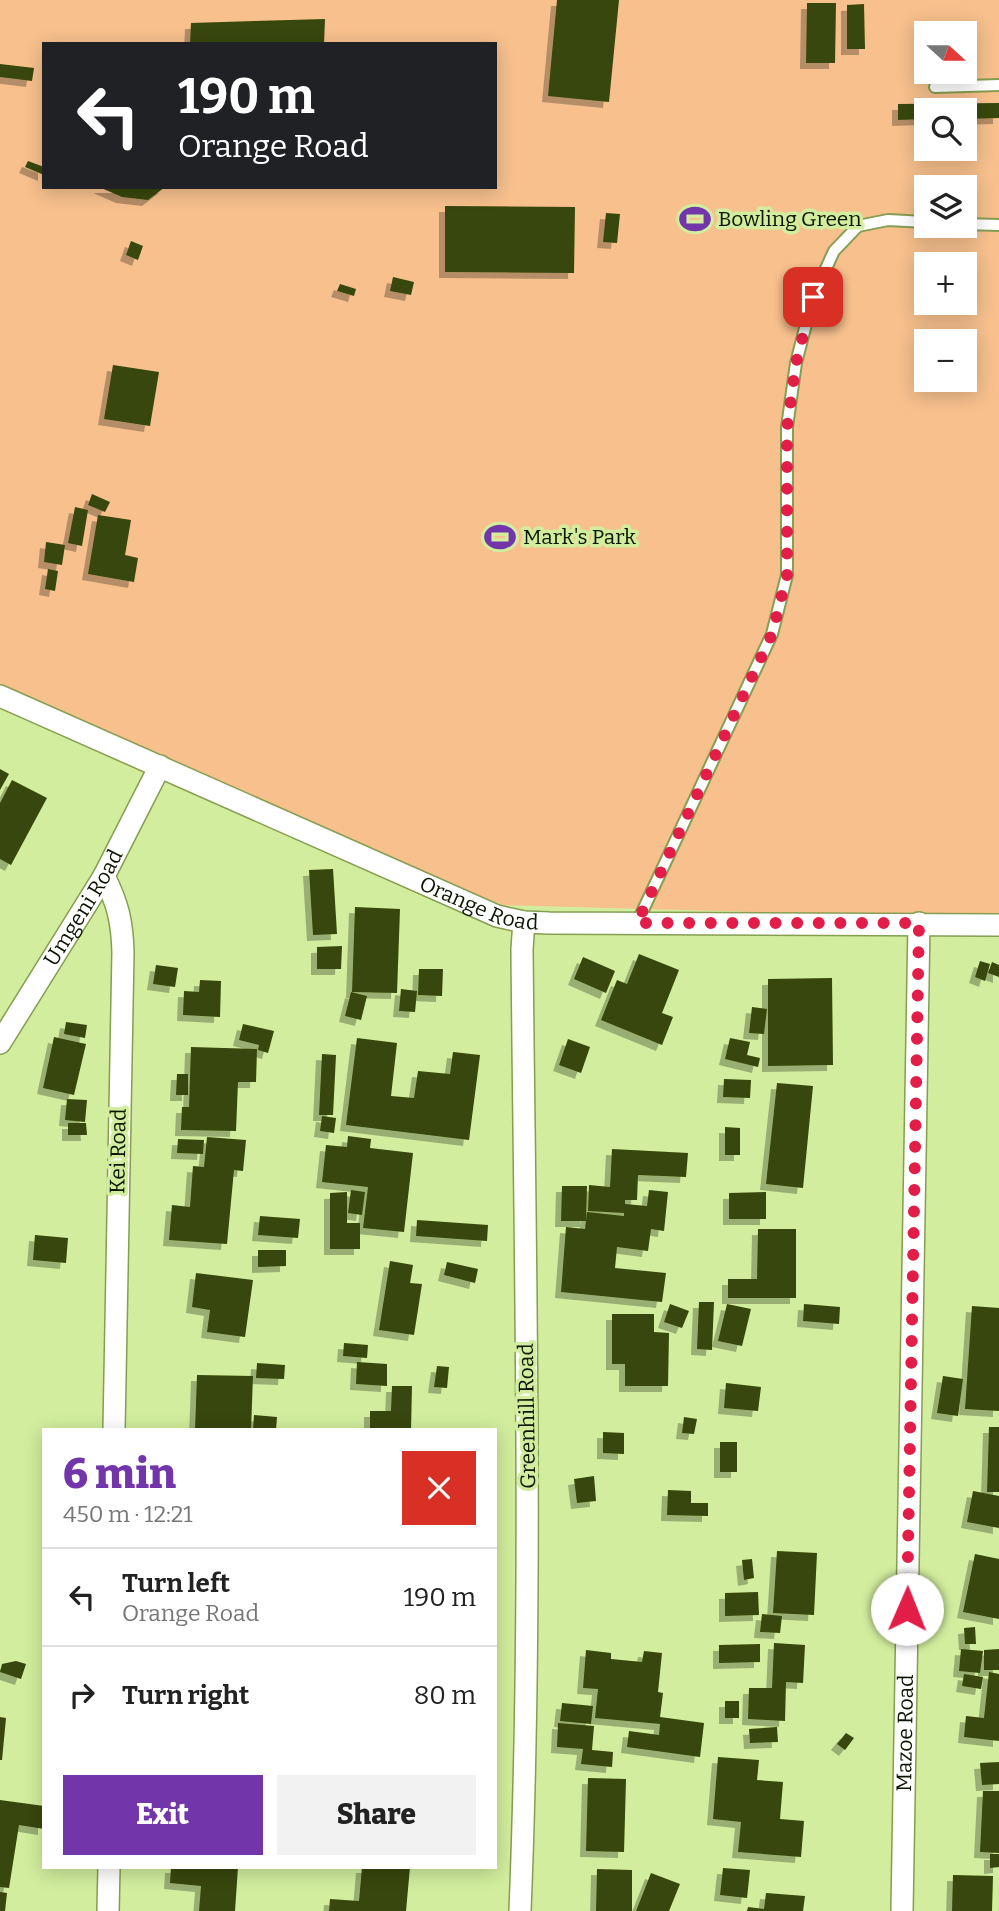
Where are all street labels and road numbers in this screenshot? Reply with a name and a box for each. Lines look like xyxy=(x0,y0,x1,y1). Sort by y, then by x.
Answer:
street label: Umgeni Road xyxy=(38,845,128,971)
street label: Orange Road xyxy=(416,870,539,936)
street label: Kei Road xyxy=(104,1108,132,1194)
street label: Greenhill Road xyxy=(513,1343,541,1489)
street label: Mazoe Road xyxy=(891,1674,919,1792)

